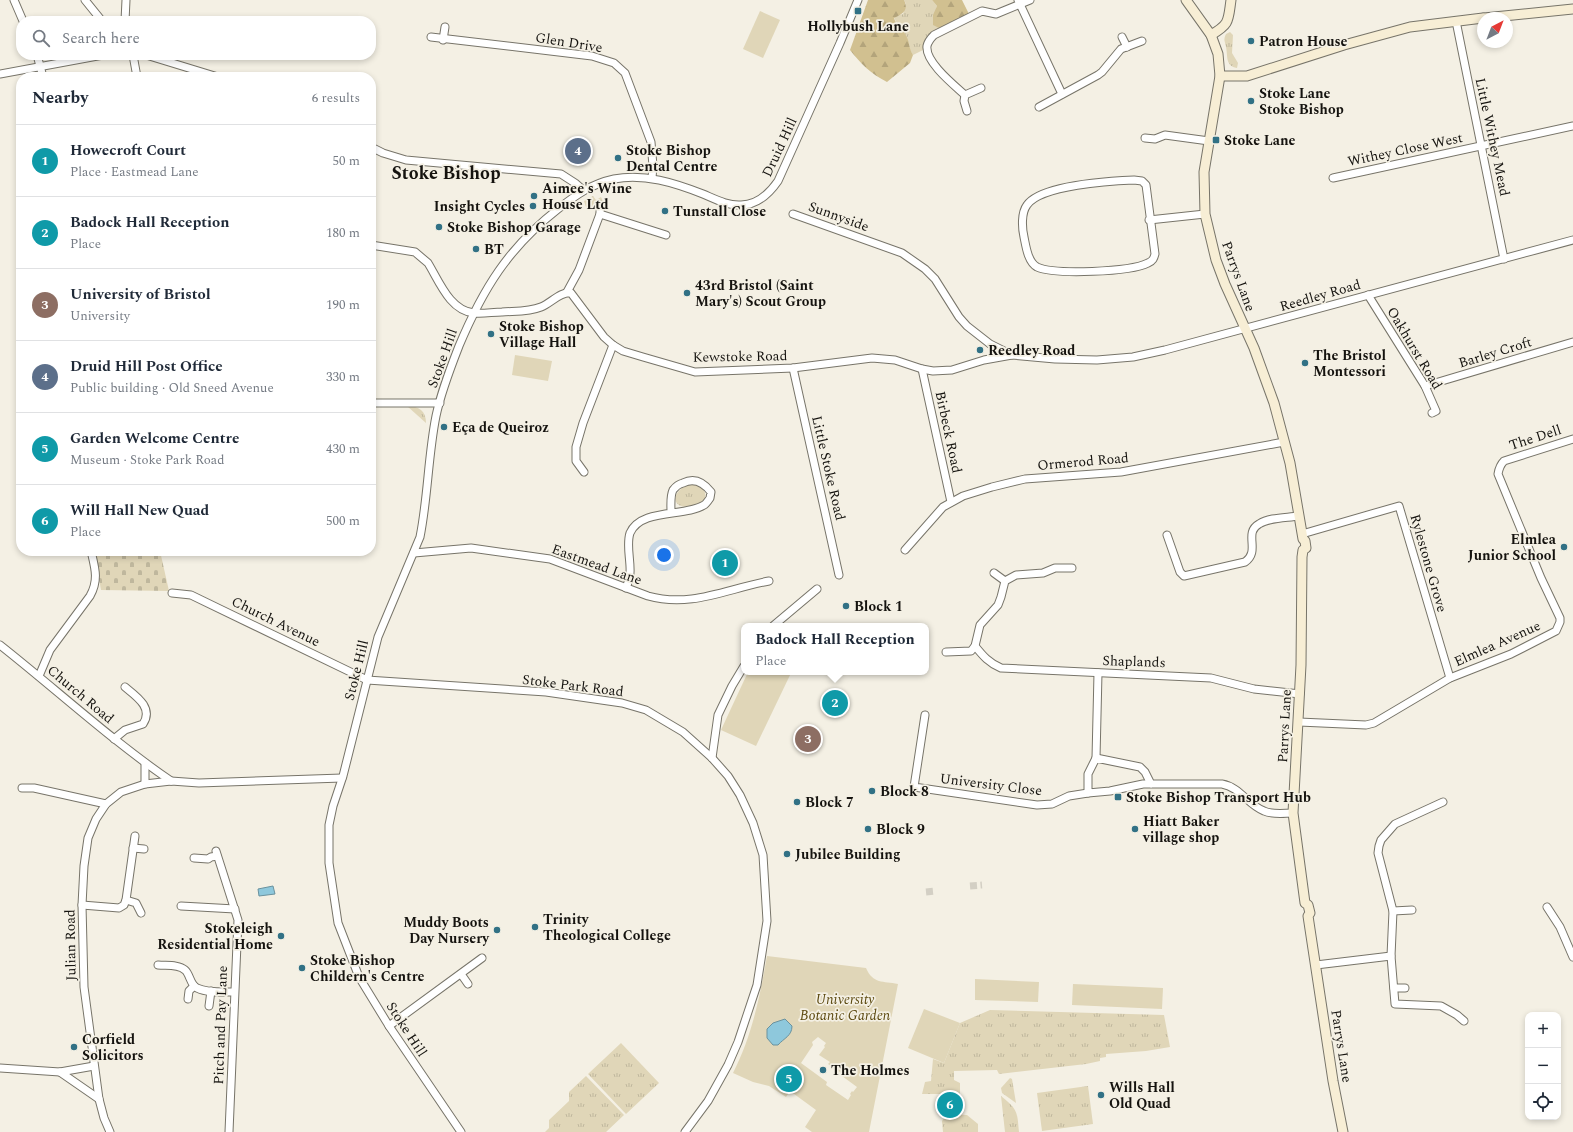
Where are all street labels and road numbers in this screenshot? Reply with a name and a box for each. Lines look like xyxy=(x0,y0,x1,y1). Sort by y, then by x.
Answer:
street label: Glen Drive xyxy=(534,27,604,58)
street label: Little Withey Mead xyxy=(1470,76,1515,198)
street label: Druid Hill xyxy=(756,114,802,181)
street label: Withey Close West xyxy=(1346,127,1465,172)
street label: Sunnyside xyxy=(806,196,872,237)
street label: Parrys Lane xyxy=(1216,238,1261,315)
street label: Reedley Road xyxy=(1277,274,1363,317)
street label: Oakhurst Road xyxy=(1382,303,1448,394)
street label: Stoke Hill xyxy=(422,326,463,391)
street label: Barley Croft xyxy=(1456,331,1535,374)
street label: Kewstoke Road xyxy=(692,345,788,368)
street label: Birbeck Road xyxy=(930,389,967,475)
street label: Little Stoke Road xyxy=(806,414,851,523)
street label: The Dell xyxy=(1506,419,1564,456)
street label: Ormerod Road xyxy=(1036,447,1130,476)
street label: Rylestone Grove xyxy=(1404,512,1453,615)
street label: Eastmead Lane xyxy=(549,538,645,591)
street label: Church Avenue xyxy=(228,591,324,652)
street label: Elmlea Avenue xyxy=(1451,615,1544,672)
street label: Stoke Hill xyxy=(339,638,374,703)
street label: Shaplands xyxy=(1102,650,1166,673)
street label: Church Road xyxy=(43,660,119,729)
street label: Stoke Park Road xyxy=(521,669,625,702)
street label: Parrys Lane xyxy=(1272,689,1297,763)
street label: University Close xyxy=(939,768,1043,801)
street label: Julian Road xyxy=(59,909,82,981)
street label: Pitch and Pay Lane xyxy=(208,965,233,1085)
street label: Stoke Hill xyxy=(381,998,432,1061)
street label: Parrys Lane xyxy=(1325,1008,1358,1084)

